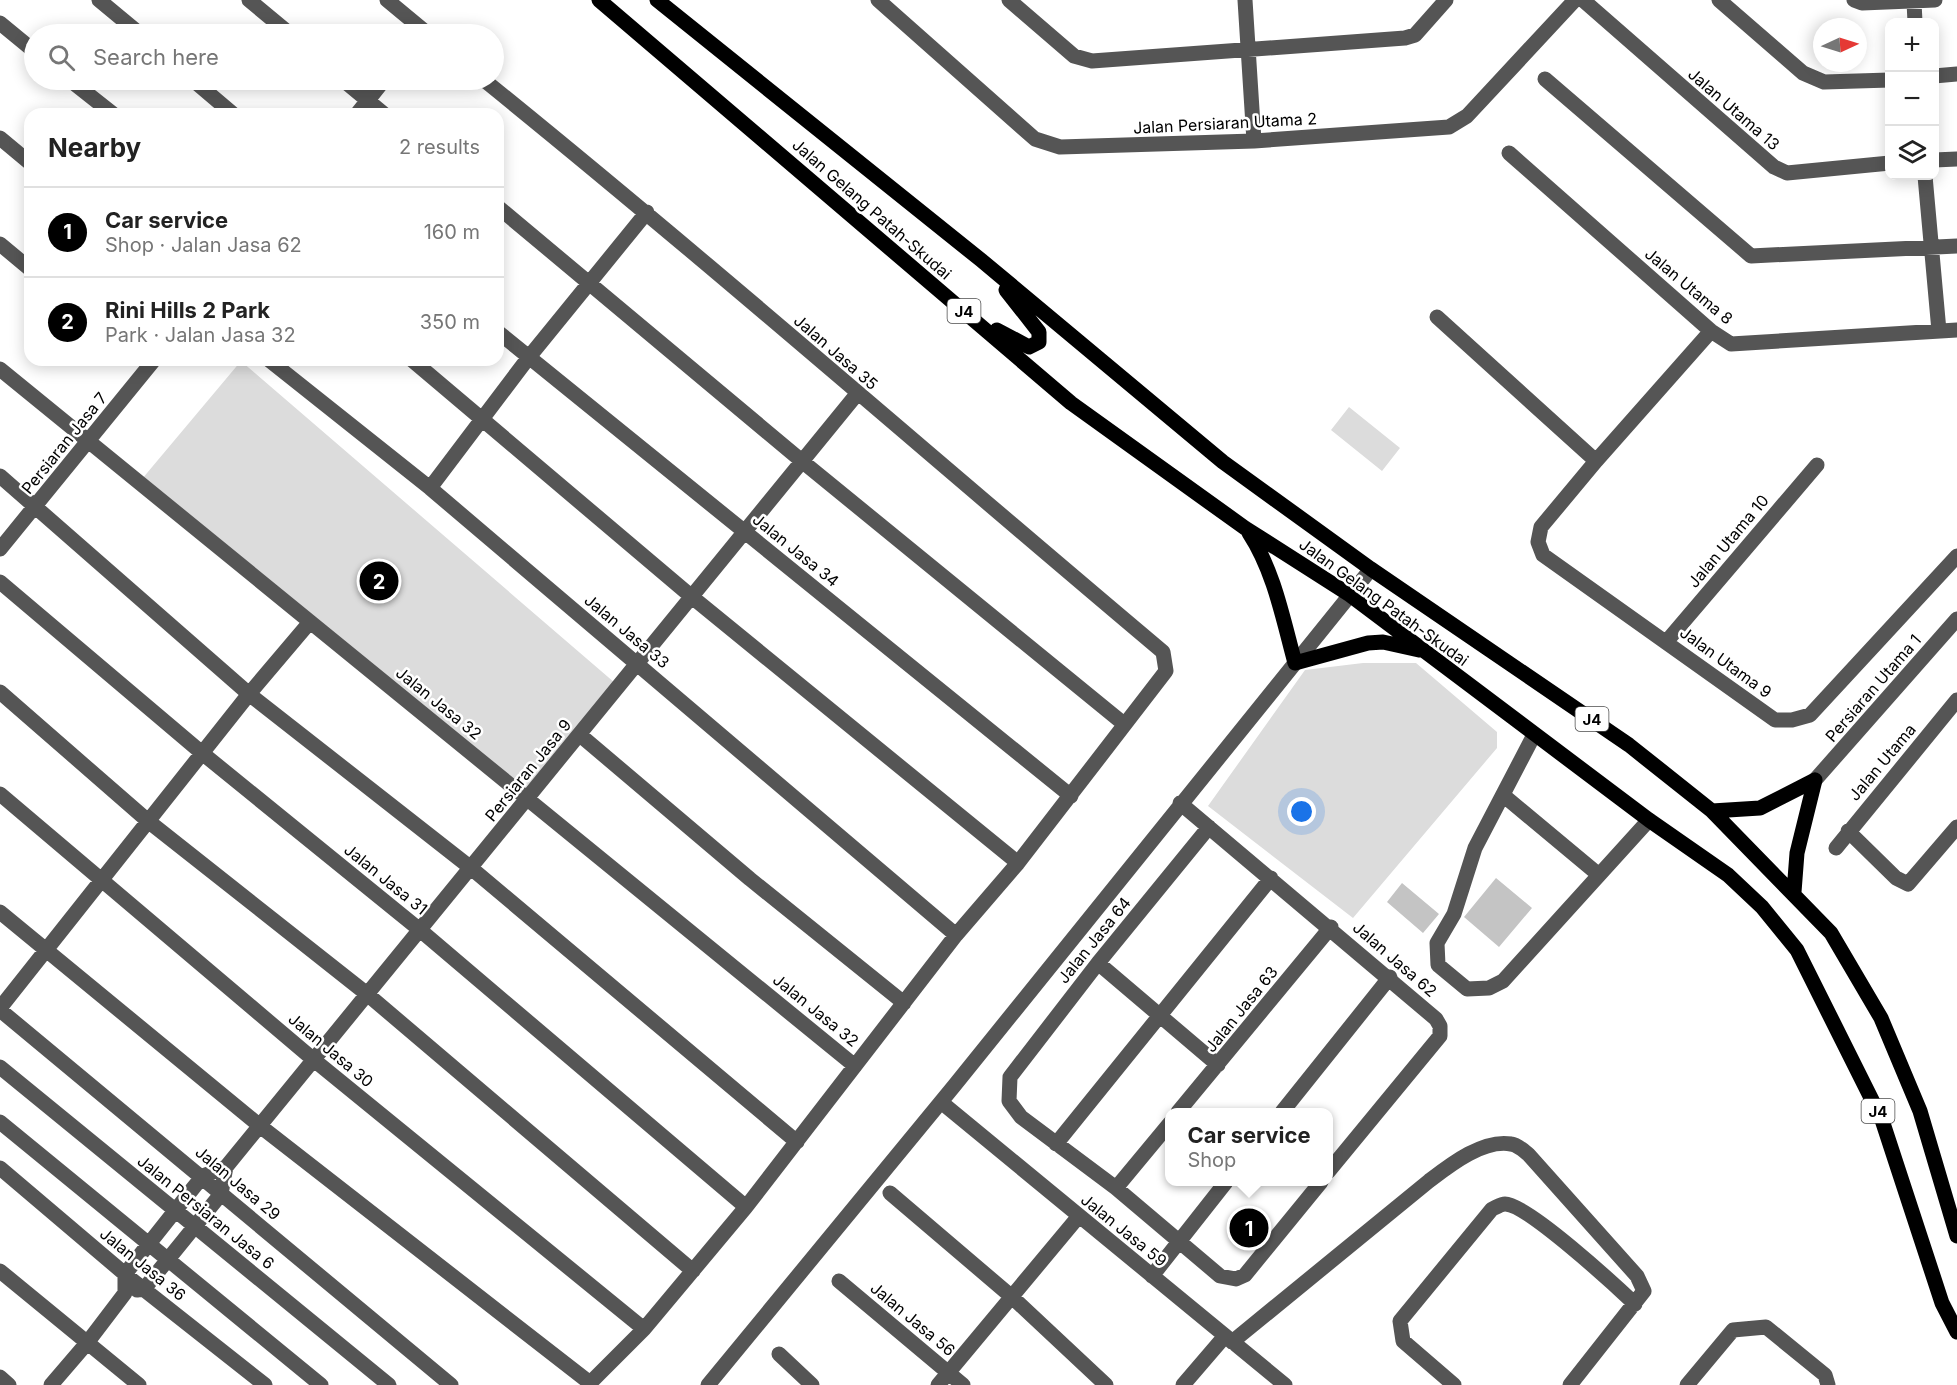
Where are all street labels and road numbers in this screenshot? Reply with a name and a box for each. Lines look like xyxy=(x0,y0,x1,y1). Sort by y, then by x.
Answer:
street label: Jalan Utama 13 xyxy=(1684,64,1784,154)
street label: Jalan Persiaran Utama 2 xyxy=(1133,108,1317,138)
street label: Jalan Gelang Patah-Skudai xyxy=(788,134,956,284)
street label: Jalan Utama 8 xyxy=(1641,243,1737,329)
road number: J4 xyxy=(948,299,980,323)
street label: Jalan Jasa 35 xyxy=(790,310,882,394)
street label: Persiaran Jasa 7 xyxy=(17,388,111,498)
street label: Jalan Utama 10 xyxy=(1683,490,1773,592)
street label: Jalan Jasa 34 xyxy=(749,509,843,591)
street label: Jalan Gelang Patah-Skudai xyxy=(1295,534,1473,670)
street label: Jalan Jasa 33 xyxy=(580,590,674,672)
street label: Jalan Utama 9 xyxy=(1676,622,1776,702)
street label: Persiaran Utama 1 xyxy=(1821,630,1925,746)
street label: Jalan Jasa 32 xyxy=(392,662,486,744)
road number: J4 xyxy=(1576,707,1608,731)
street label: Persiaran Jasa 9 xyxy=(481,715,575,825)
street label: Jalan Utama xyxy=(1844,720,1920,804)
street label: Jalan Jasa 31 xyxy=(340,839,432,919)
street label: Jalan Jasa 64 xyxy=(1053,893,1135,987)
street label: Jalan Jasa 62 xyxy=(1349,917,1441,1001)
street label: Jalan Jasa 63 xyxy=(1200,962,1282,1056)
street label: Jalan Jasa 32 xyxy=(769,969,863,1051)
street label: Jalan Jasa 30 xyxy=(284,1009,378,1091)
road number: J4 xyxy=(1862,1099,1894,1123)
street label: Jalan Jasa 29 xyxy=(191,1142,285,1224)
street label: Jalan Persiaran Jasa 6 xyxy=(133,1151,279,1273)
street label: Jalan Jasa 59 xyxy=(1077,1189,1171,1271)
street label: Jalan Jasa 36 xyxy=(96,1223,190,1305)
street label: Jalan Jasa 56 xyxy=(866,1278,960,1360)

